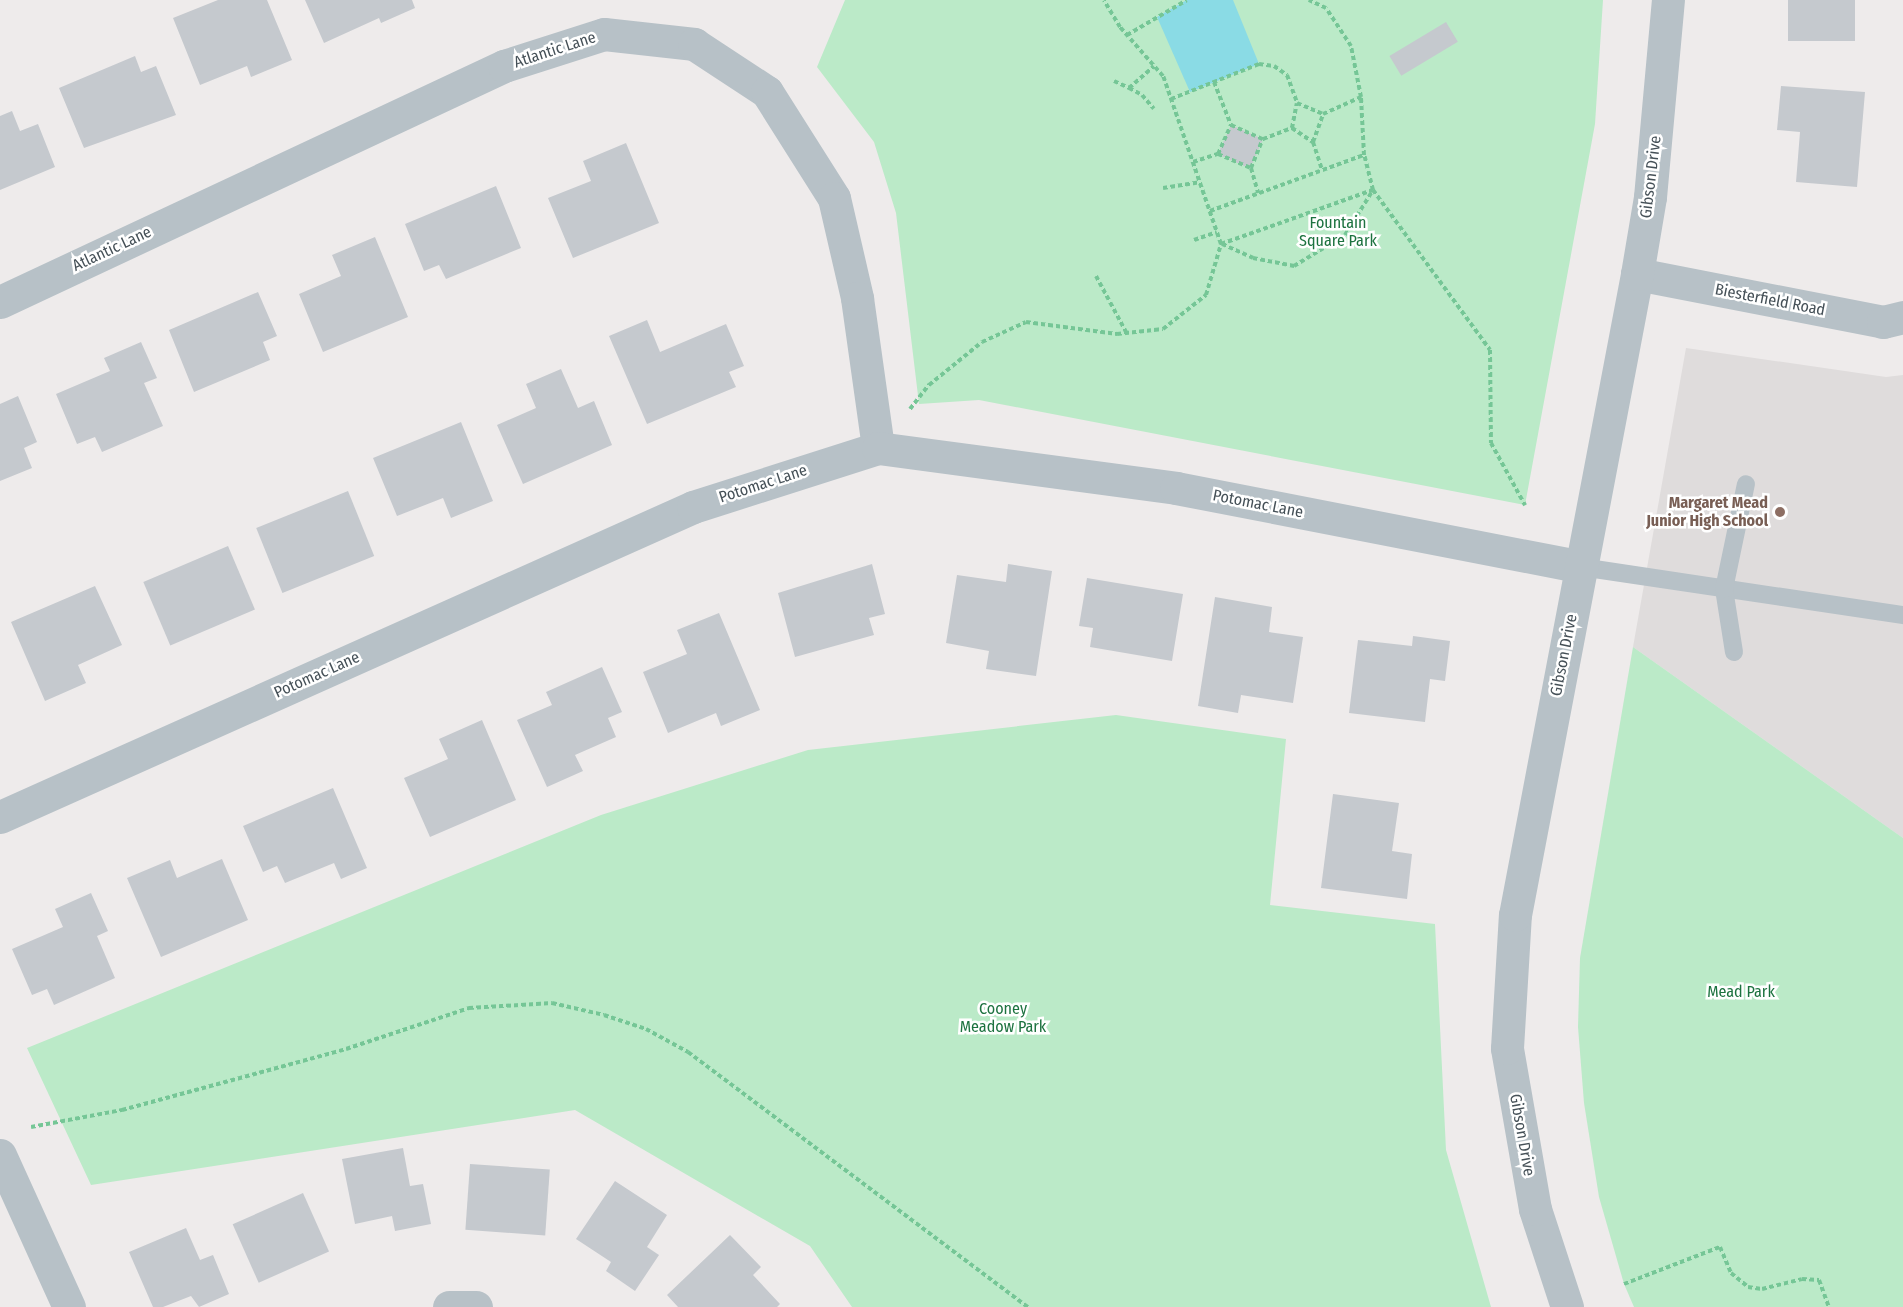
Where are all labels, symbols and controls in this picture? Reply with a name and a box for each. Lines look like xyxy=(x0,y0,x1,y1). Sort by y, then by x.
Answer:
street label: Atlantic Lane xyxy=(512,28,598,72)
street label: Gibson Drive xyxy=(1636,135,1666,219)
park label: Fountain Square Park xyxy=(1299,213,1377,251)
street label: Atlantic Lane xyxy=(69,222,155,276)
street label: Biesterfield Road xyxy=(1713,280,1827,320)
street label: Potomac Lane xyxy=(716,461,810,507)
street label: Potomac Lane xyxy=(1211,486,1305,522)
place label: Margaret Mead Junior High School xyxy=(1646,493,1768,531)
marker: Margaret Mead Junior High School xyxy=(1773,505,1787,519)
street label: Gibson Drive xyxy=(1547,612,1581,698)
street label: Potomac Lane xyxy=(271,648,363,702)
park label: Mead Park xyxy=(1707,982,1775,1002)
park label: Cooney Meadow Park xyxy=(960,999,1046,1037)
street label: Gibson Drive xyxy=(1505,1092,1539,1178)

